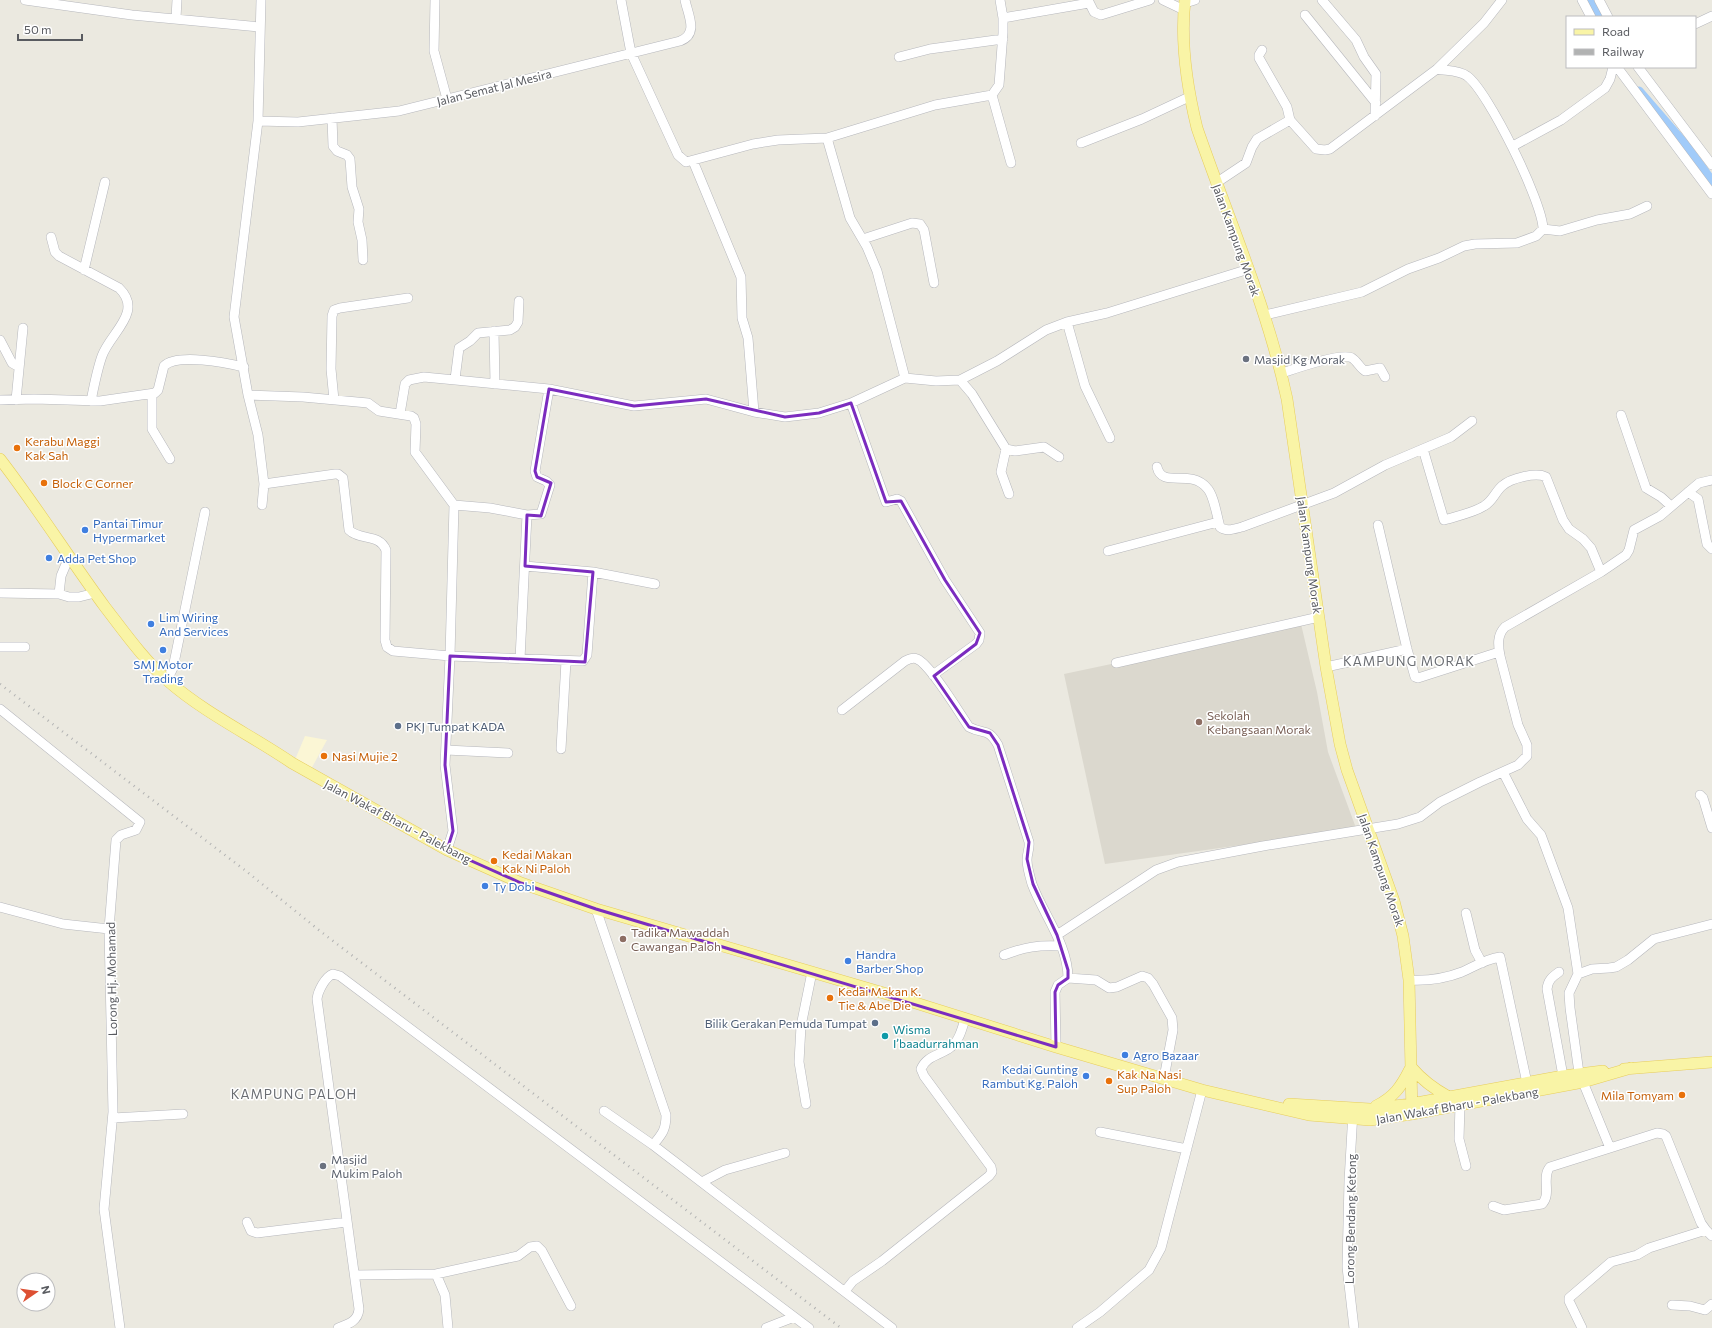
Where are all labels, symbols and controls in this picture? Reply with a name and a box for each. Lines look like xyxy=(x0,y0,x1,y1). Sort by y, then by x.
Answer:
scale bar xyxy=(18,16,82,42)
legend xyxy=(1566,16,1696,68)
text: 50 m xyxy=(24,22,52,36)
text: Road xyxy=(1602,24,1630,38)
text: Railway xyxy=(1602,44,1644,58)
street label: Jalan Semat Jal Mesira xyxy=(435,66,553,109)
street label: Jalan Kampung Morak xyxy=(1209,182,1264,299)
place label: Masjid Kg Morak xyxy=(1254,352,1346,366)
marker: Masjid Kg Morak xyxy=(1241,354,1251,364)
place label: Kerabu Maggi Kak Sah xyxy=(25,434,100,462)
marker: Kerabu Maggi Kak Sah xyxy=(12,443,22,453)
place label: Block C Corner xyxy=(52,476,134,490)
marker: Block C Corner xyxy=(39,478,49,488)
street label: Jalan Kampung Morak xyxy=(1294,495,1325,615)
place label: Pantai Timur Hypermarket xyxy=(93,516,165,544)
marker: Pantai Timur Hypermarket xyxy=(80,525,90,535)
place label: Adda Pet Shop xyxy=(57,551,136,565)
marker: Adda Pet Shop xyxy=(44,553,54,563)
place label: Lim Wiring And Services xyxy=(159,610,229,638)
marker: Lim Wiring And Services xyxy=(146,619,156,629)
marker: SMJ Motor Trading xyxy=(158,645,168,655)
district label: KAMPUNG MORAK xyxy=(1343,653,1475,669)
place label: SMJ Motor Trading xyxy=(133,657,193,685)
place label: Sekolah Kebangsaan Morak xyxy=(1207,708,1311,736)
marker: Sekolah Kebangsaan Morak xyxy=(1194,717,1204,727)
place label: PKJ Tumpat KADA xyxy=(406,719,505,734)
marker: PKJ Tumpat KADA xyxy=(393,721,403,731)
place label: Nasi Mujie 2 xyxy=(332,749,398,763)
marker: Nasi Mujie 2 xyxy=(319,751,329,761)
street label: Jalan Wakaf Bharu - Palekbang xyxy=(322,776,474,867)
street label: Jalan Kampung Morak xyxy=(1355,812,1408,929)
place label: Kedai Makan Kak Ni Paloh xyxy=(502,847,572,875)
marker: Kedai Makan Kak Ni Paloh xyxy=(489,856,499,866)
place label: Ty Dobi xyxy=(493,879,535,893)
marker: Ty Dobi xyxy=(480,881,490,891)
street label: Lorong Hj. Mohamad xyxy=(103,922,119,1036)
place label: Tadika Mawaddah Cawangan Paloh xyxy=(631,925,729,953)
marker: Tadika Mawaddah Cawangan Paloh xyxy=(618,934,628,944)
place label: Handra Barber Shop xyxy=(856,947,924,975)
marker: Handra Barber Shop xyxy=(843,956,853,966)
place label: Kedai Makan K. Tie & Abe Die xyxy=(838,984,921,1012)
marker: Kedai Makan K. Tie & Abe Die xyxy=(825,993,835,1003)
place label: Bilik Gerakan Pemuda Tumpat xyxy=(705,1016,867,1030)
marker: Bilik Gerakan Pemuda Tumpat xyxy=(870,1018,880,1028)
place label: Wisma I’baadurrahman xyxy=(893,1022,979,1050)
marker: Wisma I’baadurrahman xyxy=(880,1031,890,1041)
place label: Agro Bazaar xyxy=(1133,1048,1199,1062)
marker: Agro Bazaar xyxy=(1120,1050,1130,1060)
place label: Kedai Gunting Rambut Kg. Paloh xyxy=(982,1062,1078,1090)
place label: Kak Na Nasi Sup Paloh xyxy=(1117,1067,1182,1095)
marker: Kedai Gunting Rambut Kg. Paloh xyxy=(1081,1071,1091,1081)
marker: Kak Na Nasi Sup Paloh xyxy=(1104,1076,1114,1086)
street label: Jalan Wakaf Bharu - Palekbang xyxy=(1375,1084,1540,1127)
district label: KAMPUNG PALOH xyxy=(231,1086,357,1102)
place label: Mila Tomyam xyxy=(1601,1088,1674,1102)
marker: Mila Tomyam xyxy=(1677,1090,1687,1100)
place label: Masjid Mukim Paloh xyxy=(331,1152,402,1180)
street label: Lorong Bendang Ketong xyxy=(1342,1153,1358,1284)
marker: Masjid Mukim Paloh xyxy=(318,1161,328,1171)
north arrow xyxy=(16,1272,56,1312)
text: N xyxy=(39,1284,53,1295)

